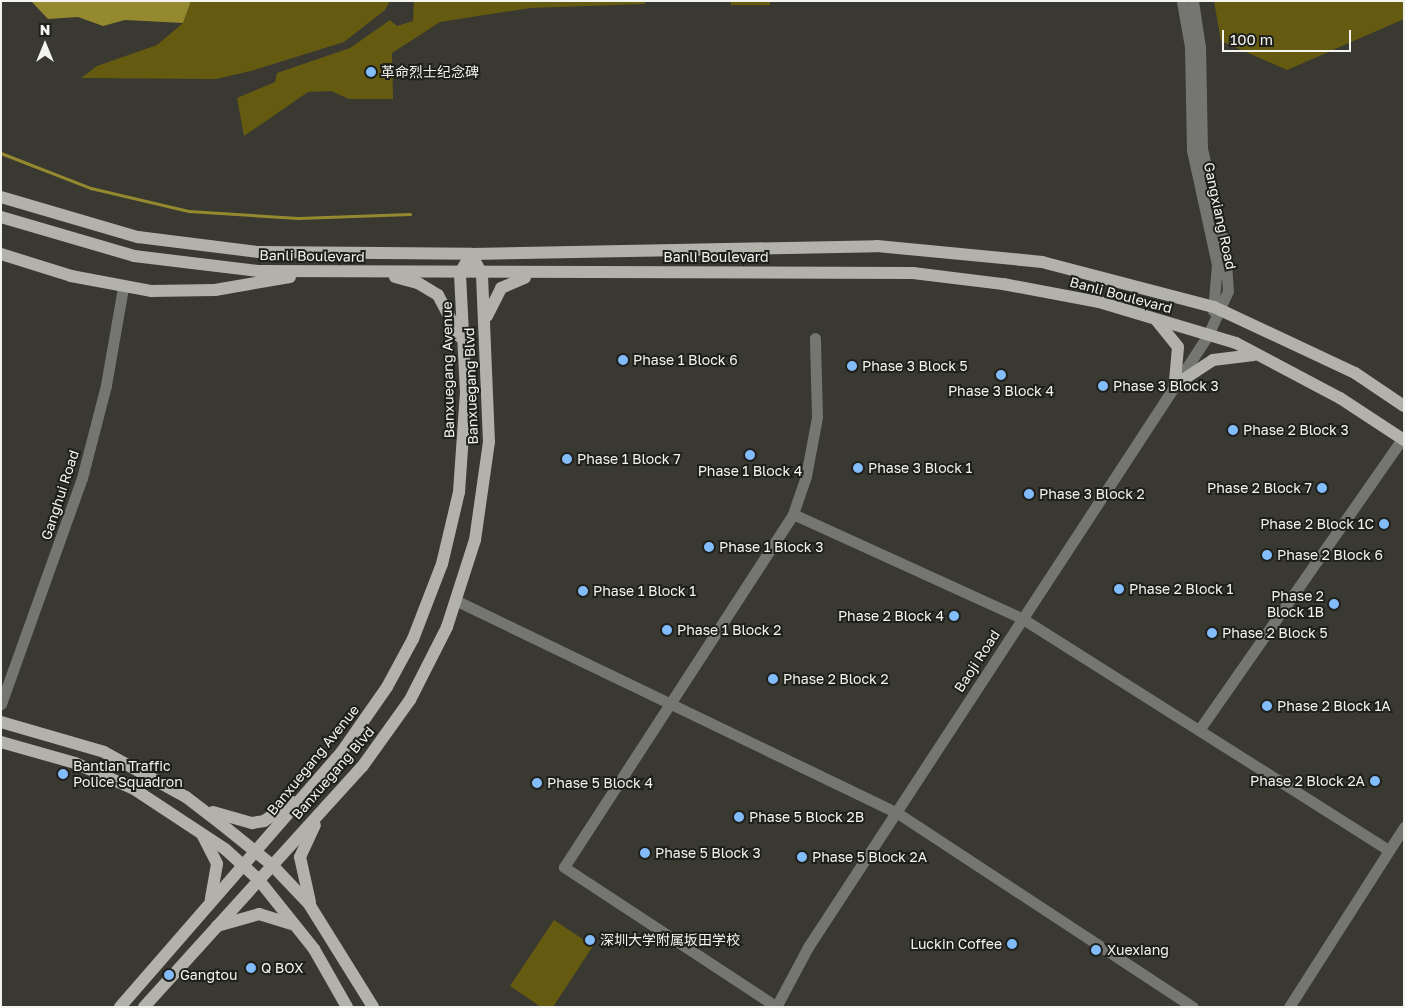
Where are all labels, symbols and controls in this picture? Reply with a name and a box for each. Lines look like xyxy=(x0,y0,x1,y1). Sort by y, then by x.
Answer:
north arrow xyxy=(20,20,70,70)
scale bar xyxy=(1225,20,1354,52)
text: N xyxy=(40,21,50,38)
text: 100 m xyxy=(1230,30,1273,48)
place label: 革命烈士纪念碑 xyxy=(381,64,479,80)
marker: 革命烈士纪念碑 xyxy=(365,66,377,78)
street label: Gangxiang Road xyxy=(1200,161,1240,271)
street label: Banli Boulevard xyxy=(259,247,365,265)
street label: Banli Boulevard xyxy=(663,249,769,265)
street label: Banli Boulevard xyxy=(1068,273,1174,317)
street label: Banxuegang Avenue xyxy=(438,301,458,439)
street label: Banxuegang Blvd xyxy=(461,327,481,445)
place label: Phase 1 Block 6 xyxy=(633,352,738,368)
marker: Phase 1 Block 6 xyxy=(617,354,629,366)
place label: Phase 3 Block 5 xyxy=(862,358,968,374)
marker: Phase 3 Block 5 xyxy=(846,360,858,372)
marker: Phase 3 Block 4 xyxy=(995,369,1007,381)
place label: Phase 3 Block 3 xyxy=(1113,378,1219,394)
marker: Phase 3 Block 3 xyxy=(1097,380,1109,392)
place label: Phase 3 Block 4 xyxy=(948,383,1054,399)
place label: Phase 2 Block 3 xyxy=(1243,422,1349,438)
marker: Phase 2 Block 3 xyxy=(1227,424,1239,436)
street label: Ganghui Road xyxy=(38,448,82,542)
marker: Phase 1 Block 4 xyxy=(744,449,756,461)
place label: Phase 1 Block 7 xyxy=(577,451,681,467)
marker: Phase 1 Block 7 xyxy=(561,453,573,465)
place label: Phase 3 Block 1 xyxy=(868,460,972,476)
marker: Phase 3 Block 1 xyxy=(852,462,864,474)
place label: Phase 1 Block 4 xyxy=(698,463,802,479)
place label: Phase 2 Block 7 xyxy=(1207,480,1312,496)
marker: Phase 2 Block 7 xyxy=(1316,482,1328,494)
place label: Phase 3 Block 2 xyxy=(1039,486,1145,502)
marker: Phase 3 Block 2 xyxy=(1023,488,1035,500)
place label: Phase 2 Block 1C xyxy=(1260,516,1374,532)
marker: Phase 2 Block 1C xyxy=(1378,518,1390,530)
place label: Phase 1 Block 3 xyxy=(719,539,823,555)
marker: Phase 1 Block 3 xyxy=(703,541,715,553)
place label: Phase 2 Block 6 xyxy=(1277,547,1383,563)
marker: Phase 2 Block 6 xyxy=(1261,549,1273,561)
place label: Phase 2 Block 1 xyxy=(1129,581,1233,597)
place label: Phase 1 Block 1 xyxy=(593,583,696,599)
marker: Phase 2 Block 1 xyxy=(1113,583,1125,595)
marker: Phase 1 Block 1 xyxy=(577,585,589,597)
place label: Phase 2 Block 1B xyxy=(1267,588,1324,620)
marker: Phase 2 Block 1B xyxy=(1328,598,1340,610)
place label: Phase 2 Block 4 xyxy=(838,608,944,624)
marker: Phase 2 Block 4 xyxy=(948,610,960,622)
place label: Phase 1 Block 2 xyxy=(677,622,781,638)
marker: Phase 1 Block 2 xyxy=(661,624,673,636)
place label: Phase 2 Block 5 xyxy=(1222,625,1328,641)
street label: Baoji Road xyxy=(951,627,1003,695)
marker: Phase 2 Block 5 xyxy=(1206,627,1218,639)
place label: Phase 2 Block 2 xyxy=(783,671,889,687)
marker: Phase 2 Block 2 xyxy=(767,673,779,685)
place label: Phase 2 Block 1A xyxy=(1277,698,1391,714)
marker: Phase 2 Block 1A xyxy=(1261,700,1273,712)
street label: Banxuegang Avenue xyxy=(263,702,363,818)
street label: Banxuegang Blvd xyxy=(288,723,378,823)
place label: Bantian Traffic Police Squadron xyxy=(73,758,183,790)
marker: Bantian Traffic Police Squadron xyxy=(57,768,69,780)
place label: Phase 2 Block 2A xyxy=(1250,773,1365,789)
place label: Phase 5 Block 4 xyxy=(547,775,653,791)
marker: Phase 2 Block 2A xyxy=(1369,775,1381,787)
marker: Phase 5 Block 4 xyxy=(531,777,543,789)
place label: Phase 5 Block 2B xyxy=(749,809,864,825)
marker: Phase 5 Block 2B xyxy=(733,811,745,823)
place label: Phase 5 Block 3 xyxy=(655,845,761,861)
marker: Phase 5 Block 3 xyxy=(639,847,651,859)
place label: Phase 5 Block 2A xyxy=(812,849,927,865)
marker: Phase 5 Block 2A xyxy=(796,851,808,863)
place label: 深圳大学附属坂田学校 xyxy=(600,932,740,948)
marker: 深圳大学附属坂田学校 xyxy=(584,934,596,946)
place label: Luckin Coffee xyxy=(910,936,1002,952)
marker: Luckin Coffee xyxy=(1006,938,1018,950)
place label: Xuexiang xyxy=(1107,942,1169,958)
marker: Xuexiang xyxy=(1089,943,1103,957)
place label: Q BOX xyxy=(261,960,303,976)
marker: Q BOX xyxy=(245,962,257,974)
place label: Gangtou xyxy=(180,967,237,983)
marker: Gangtou xyxy=(162,968,176,982)

